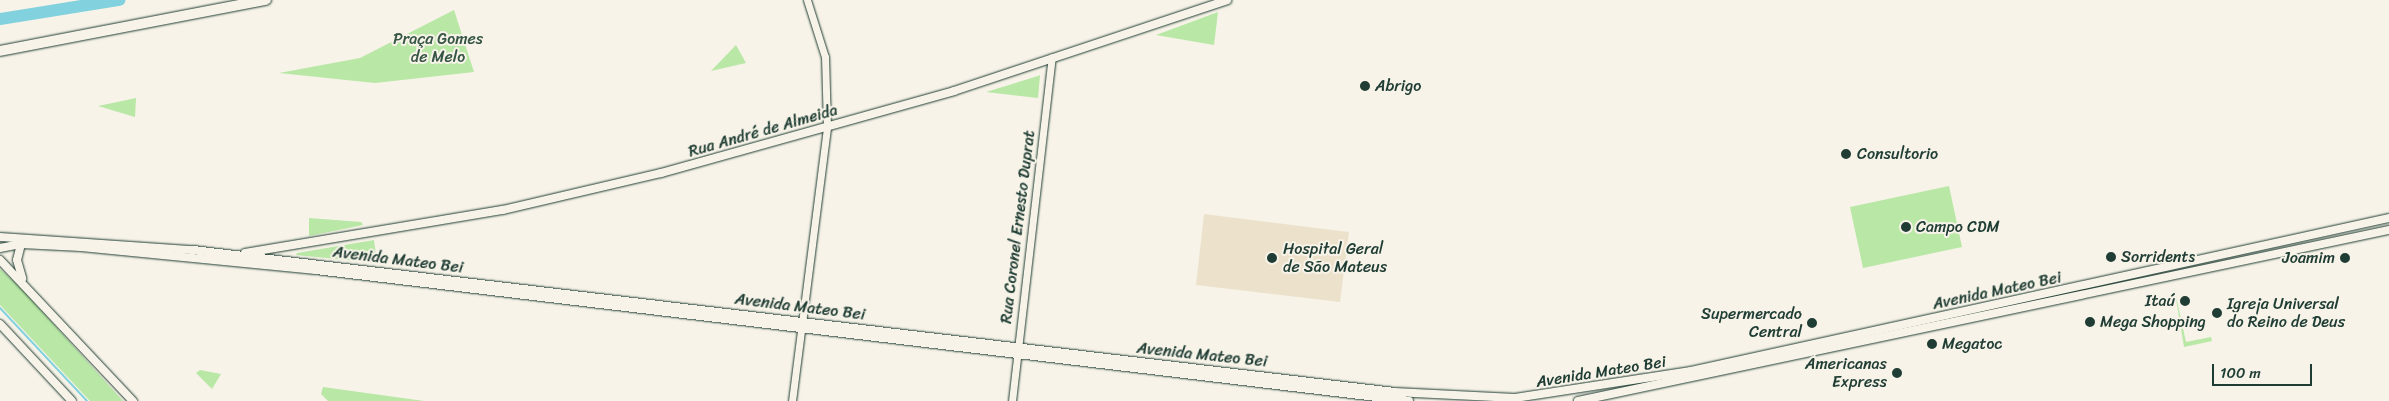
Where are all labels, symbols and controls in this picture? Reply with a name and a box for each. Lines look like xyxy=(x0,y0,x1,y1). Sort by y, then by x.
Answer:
park label: Praça Gomes de Melo xyxy=(393,29,483,67)
place label: Abrigo xyxy=(1375,76,1421,96)
marker: Abrigo xyxy=(1359,80,1371,92)
street label: Rua André de Almeida xyxy=(686,101,840,161)
street label: Rua Coronel Ernesto Duprat xyxy=(997,130,1039,324)
place label: Consultorio xyxy=(1857,144,1938,164)
marker: Consultorio xyxy=(1839,147,1853,161)
place label: Campo CDM xyxy=(1916,217,2000,237)
marker: Campo CDM xyxy=(1900,221,1912,233)
place label: Hospital Geral de São Mateus xyxy=(1283,239,1386,277)
street label: Avenida Mateo Bei xyxy=(332,242,464,278)
place label: Sorridents xyxy=(2121,247,2195,267)
place label: Joamim xyxy=(2282,248,2335,268)
marker: Hospital Geral de São Mateus xyxy=(1265,251,1279,265)
marker: Sorridents xyxy=(2105,251,2117,263)
marker: Joamim xyxy=(2339,252,2351,264)
street label: Avenida Mateo Bei xyxy=(1931,268,2063,314)
street label: Avenida Mateo Bei xyxy=(734,289,866,325)
place label: Itaú xyxy=(2145,291,2175,311)
place label: Igreja Universal do Reino de Deus xyxy=(2227,294,2345,332)
marker: Itaú xyxy=(2179,295,2191,307)
place label: Supermercado Central xyxy=(1701,304,1802,342)
marker: Igreja Universal do Reino de Deus xyxy=(2211,307,2223,319)
place label: Mega Shopping xyxy=(2100,312,2206,332)
marker: Mega Shopping xyxy=(2084,316,2096,328)
marker: Supermercado Central xyxy=(1806,317,1818,329)
place label: Megatoc xyxy=(1942,334,2002,354)
marker: Megatoc xyxy=(1926,338,1938,350)
street label: Avenida Mateo Bei xyxy=(1136,339,1268,371)
street label: Avenida Mateo Bei xyxy=(1535,352,1667,392)
place label: Americanas Express xyxy=(1805,354,1887,392)
scale bar xyxy=(2214,354,2314,386)
text: 100 m xyxy=(2220,360,2261,386)
marker: Americanas Express xyxy=(1891,367,1903,379)

